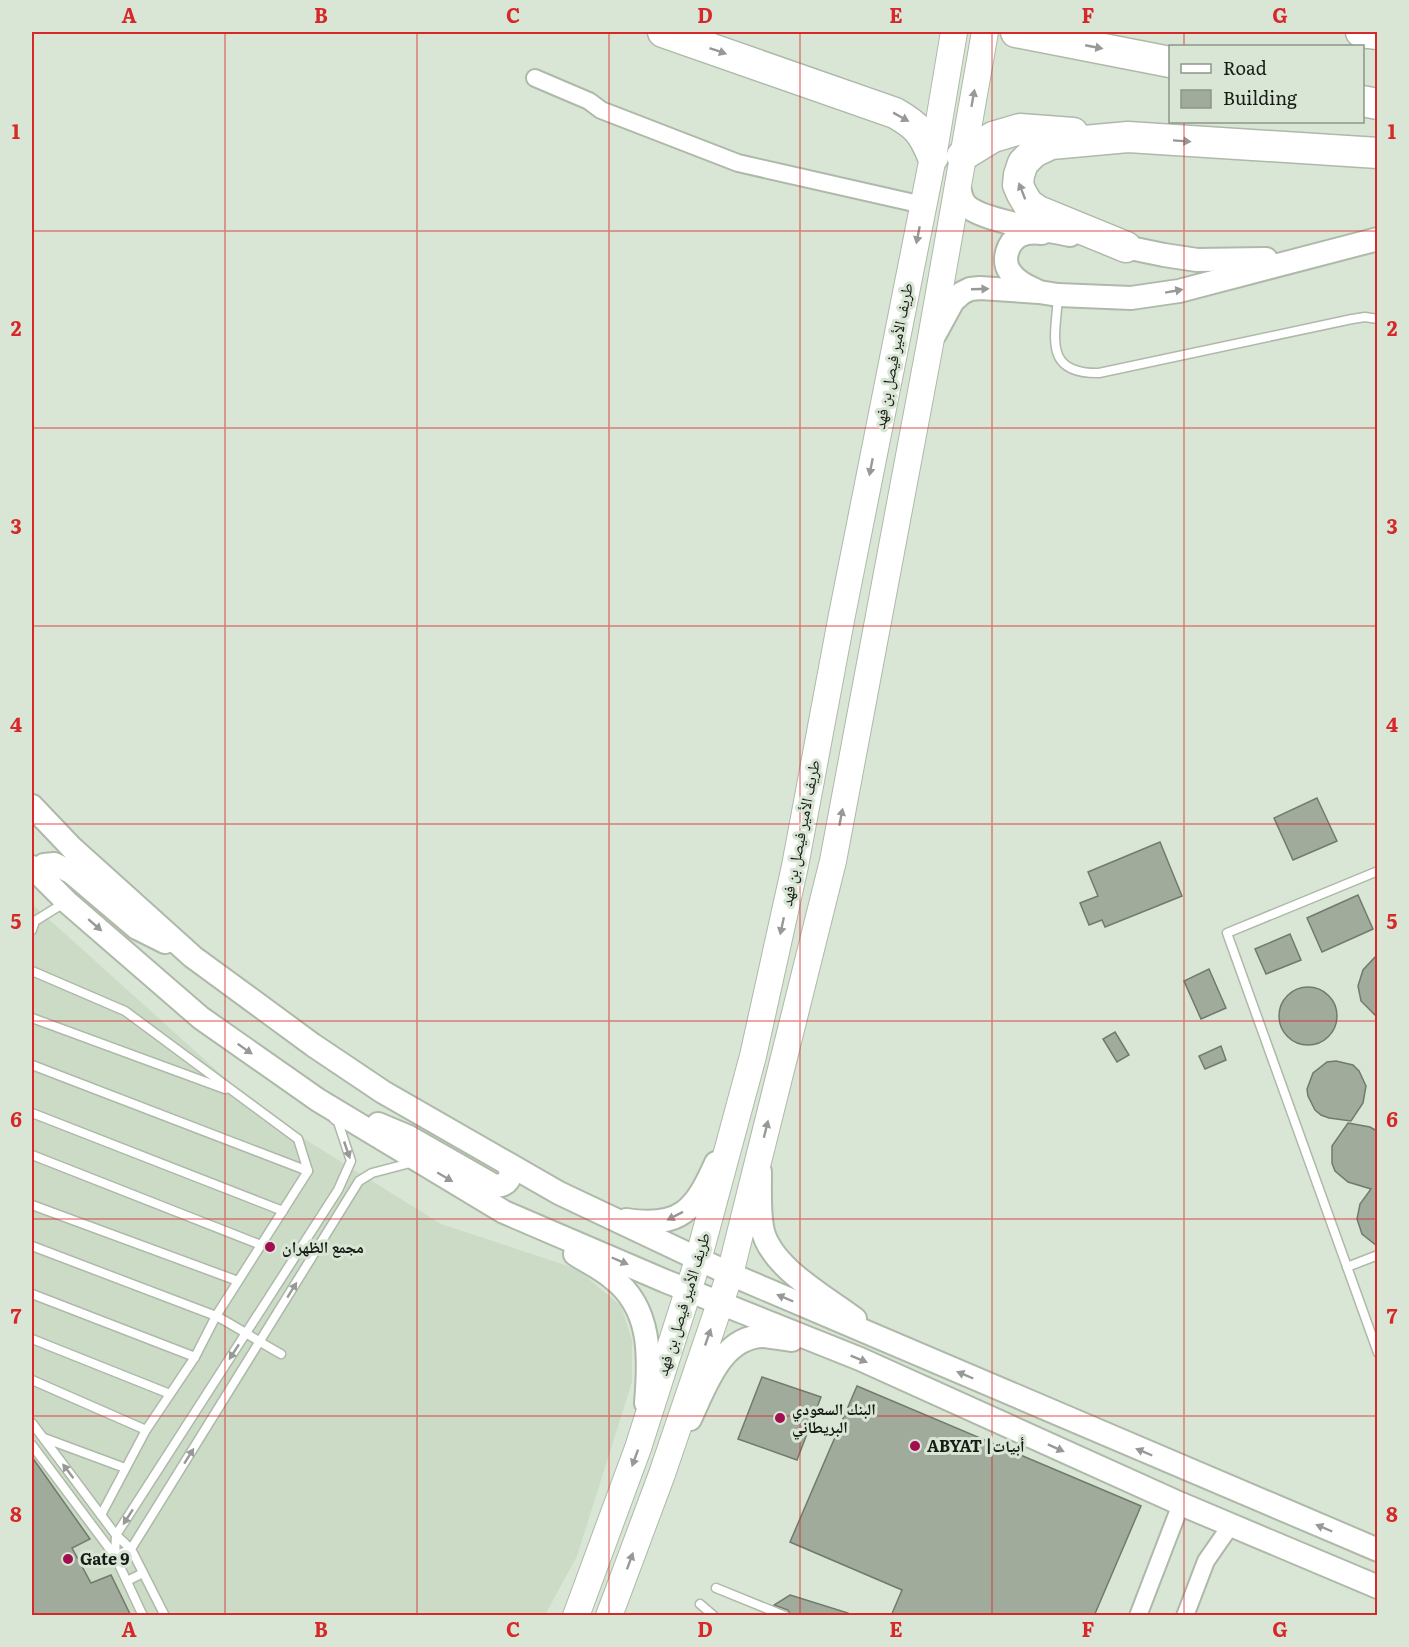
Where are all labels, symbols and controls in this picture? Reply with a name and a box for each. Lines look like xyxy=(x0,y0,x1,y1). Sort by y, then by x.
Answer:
text: A xyxy=(121,0,137,29)
text: B xyxy=(314,0,328,29)
text: C xyxy=(506,0,520,29)
text: D xyxy=(697,0,713,29)
text: E xyxy=(889,0,903,29)
text: F xyxy=(1082,0,1095,29)
text: G xyxy=(1272,0,1288,29)
one-way arrow xyxy=(1085,43,1104,52)
legend xyxy=(1169,45,1364,123)
one-way arrow xyxy=(709,46,727,56)
text: Road xyxy=(1223,54,1267,81)
text: Building xyxy=(1223,84,1298,111)
one-way arrow xyxy=(969,88,978,107)
one-way arrow xyxy=(893,112,910,122)
text: 1 xyxy=(12,115,20,145)
text: 1 xyxy=(1388,115,1396,145)
one-way arrow xyxy=(1172,136,1191,145)
one-way arrow xyxy=(1017,181,1027,199)
one-way arrow xyxy=(912,225,922,244)
street label: طريف الأمير فيصل بن فهد xyxy=(866,281,918,431)
one-way arrow xyxy=(971,284,990,294)
one-way arrow xyxy=(1165,286,1184,295)
text: 2 xyxy=(11,312,22,342)
text: 2 xyxy=(1387,312,1398,342)
one-way arrow xyxy=(866,458,875,477)
text: 3 xyxy=(10,510,22,540)
text: 3 xyxy=(1386,510,1398,540)
text: 4 xyxy=(10,708,22,738)
text: 4 xyxy=(1386,708,1398,738)
street label: طريف الأمير فيصل بن فهد xyxy=(773,758,825,908)
one-way arrow xyxy=(837,808,846,827)
text: 5 xyxy=(11,905,22,935)
text: 5 xyxy=(1387,905,1398,935)
one-way arrow xyxy=(776,917,786,936)
one-way arrow xyxy=(87,919,103,932)
one-way arrow xyxy=(237,1043,253,1055)
text: 6 xyxy=(10,1103,22,1133)
text: 6 xyxy=(1386,1103,1398,1133)
one-way arrow xyxy=(762,1120,772,1138)
one-way arrow xyxy=(343,1141,353,1159)
one-way arrow xyxy=(437,1172,454,1182)
one-way arrow xyxy=(667,1211,684,1220)
street label: طريف الأمير فيصل بن فهد xyxy=(649,1229,715,1378)
place label: مجمع الظهران xyxy=(282,1234,364,1258)
marker: مجمع الظهران xyxy=(263,1240,277,1254)
one-way arrow xyxy=(611,1257,629,1266)
one-way arrow xyxy=(286,1282,297,1298)
one-way arrow xyxy=(776,1293,794,1303)
text: 7 xyxy=(11,1300,22,1330)
text: 7 xyxy=(1387,1300,1398,1330)
one-way arrow xyxy=(704,1328,713,1346)
one-way arrow xyxy=(228,1344,239,1361)
one-way arrow xyxy=(851,1354,869,1364)
one-way arrow xyxy=(955,1370,973,1380)
place label: البنك السعودي البريطاني xyxy=(792,1396,876,1440)
marker: البنك السعودي البريطاني xyxy=(773,1411,787,1425)
place label: ABYAT |أبيات xyxy=(927,1433,1025,1457)
marker: ABYAT |أبيات xyxy=(908,1439,922,1453)
one-way arrow xyxy=(1048,1443,1065,1452)
one-way arrow xyxy=(1135,1447,1153,1456)
one-way arrow xyxy=(183,1448,194,1464)
one-way arrow xyxy=(629,1449,639,1467)
one-way arrow xyxy=(62,1464,74,1480)
text: 8 xyxy=(10,1498,22,1528)
text: 8 xyxy=(1386,1498,1398,1528)
one-way arrow xyxy=(123,1509,134,1525)
one-way arrow xyxy=(1314,1523,1332,1533)
place label: Gate 9 xyxy=(80,1546,129,1570)
marker: Gate 9 xyxy=(61,1552,75,1566)
one-way arrow xyxy=(625,1552,635,1570)
text: A xyxy=(121,1613,137,1643)
text: B xyxy=(314,1613,328,1643)
text: C xyxy=(506,1613,520,1643)
text: D xyxy=(697,1613,713,1643)
text: E xyxy=(889,1613,903,1643)
text: F xyxy=(1082,1613,1095,1643)
text: G xyxy=(1272,1613,1288,1643)

